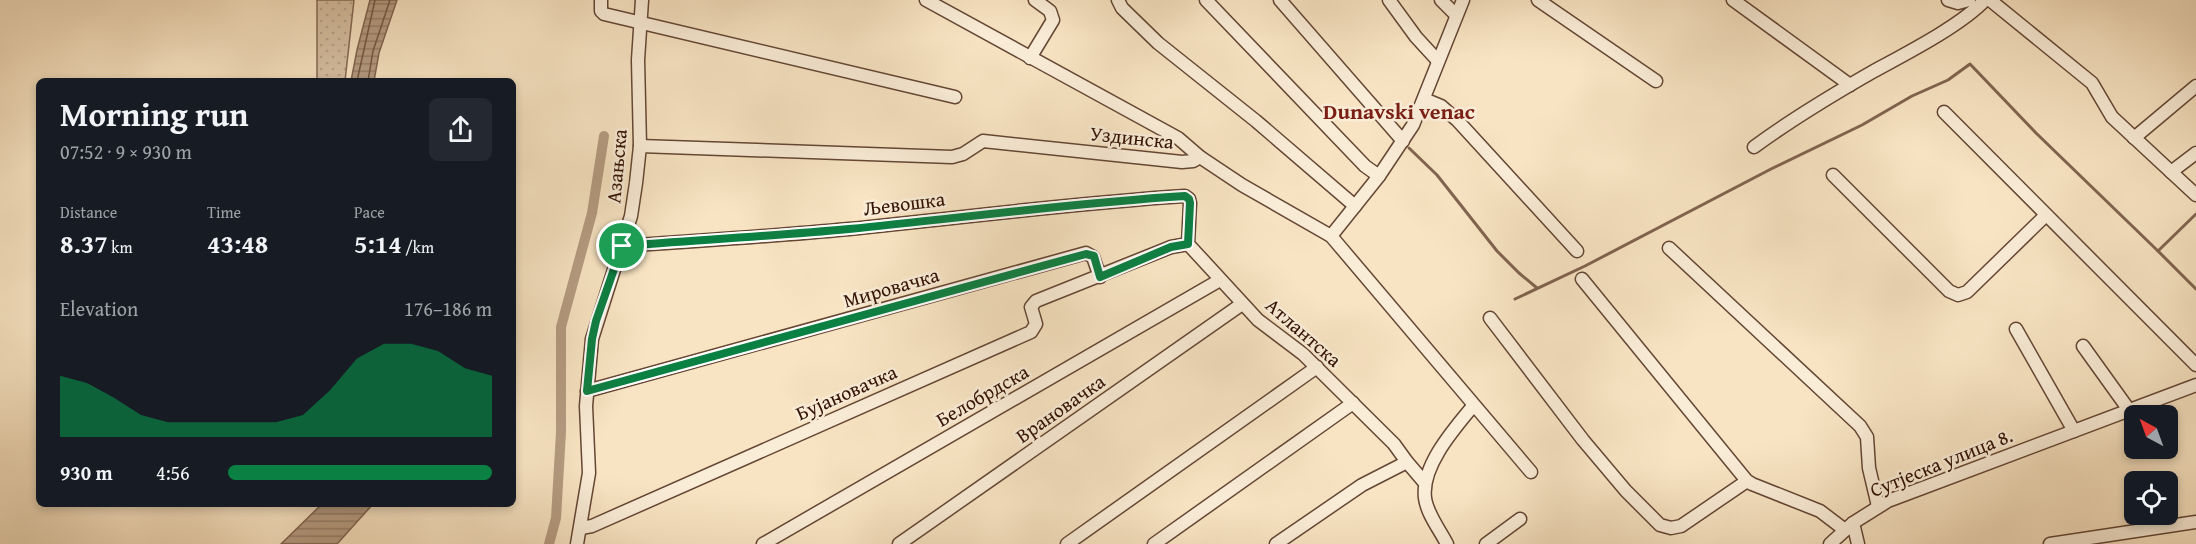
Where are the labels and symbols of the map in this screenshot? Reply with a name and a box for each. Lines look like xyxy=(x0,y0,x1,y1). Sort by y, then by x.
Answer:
district label: Dunavski venac xyxy=(1323,95,1475,127)
street label: Уздинска xyxy=(1089,118,1176,156)
street label: Азањска xyxy=(598,127,634,204)
street label: Љевошка xyxy=(861,184,947,222)
pin xyxy=(596,220,647,271)
street label: Мировачка xyxy=(840,259,943,315)
street label: Атлантска xyxy=(1260,291,1349,374)
street label: Бујановачка xyxy=(791,357,902,427)
street label: Белобрдска xyxy=(930,357,1034,433)
street label: Врановачка xyxy=(1009,366,1111,450)
north arrow xyxy=(2124,405,2178,459)
street label: Сутјеска улица 8. xyxy=(1865,420,2017,504)

